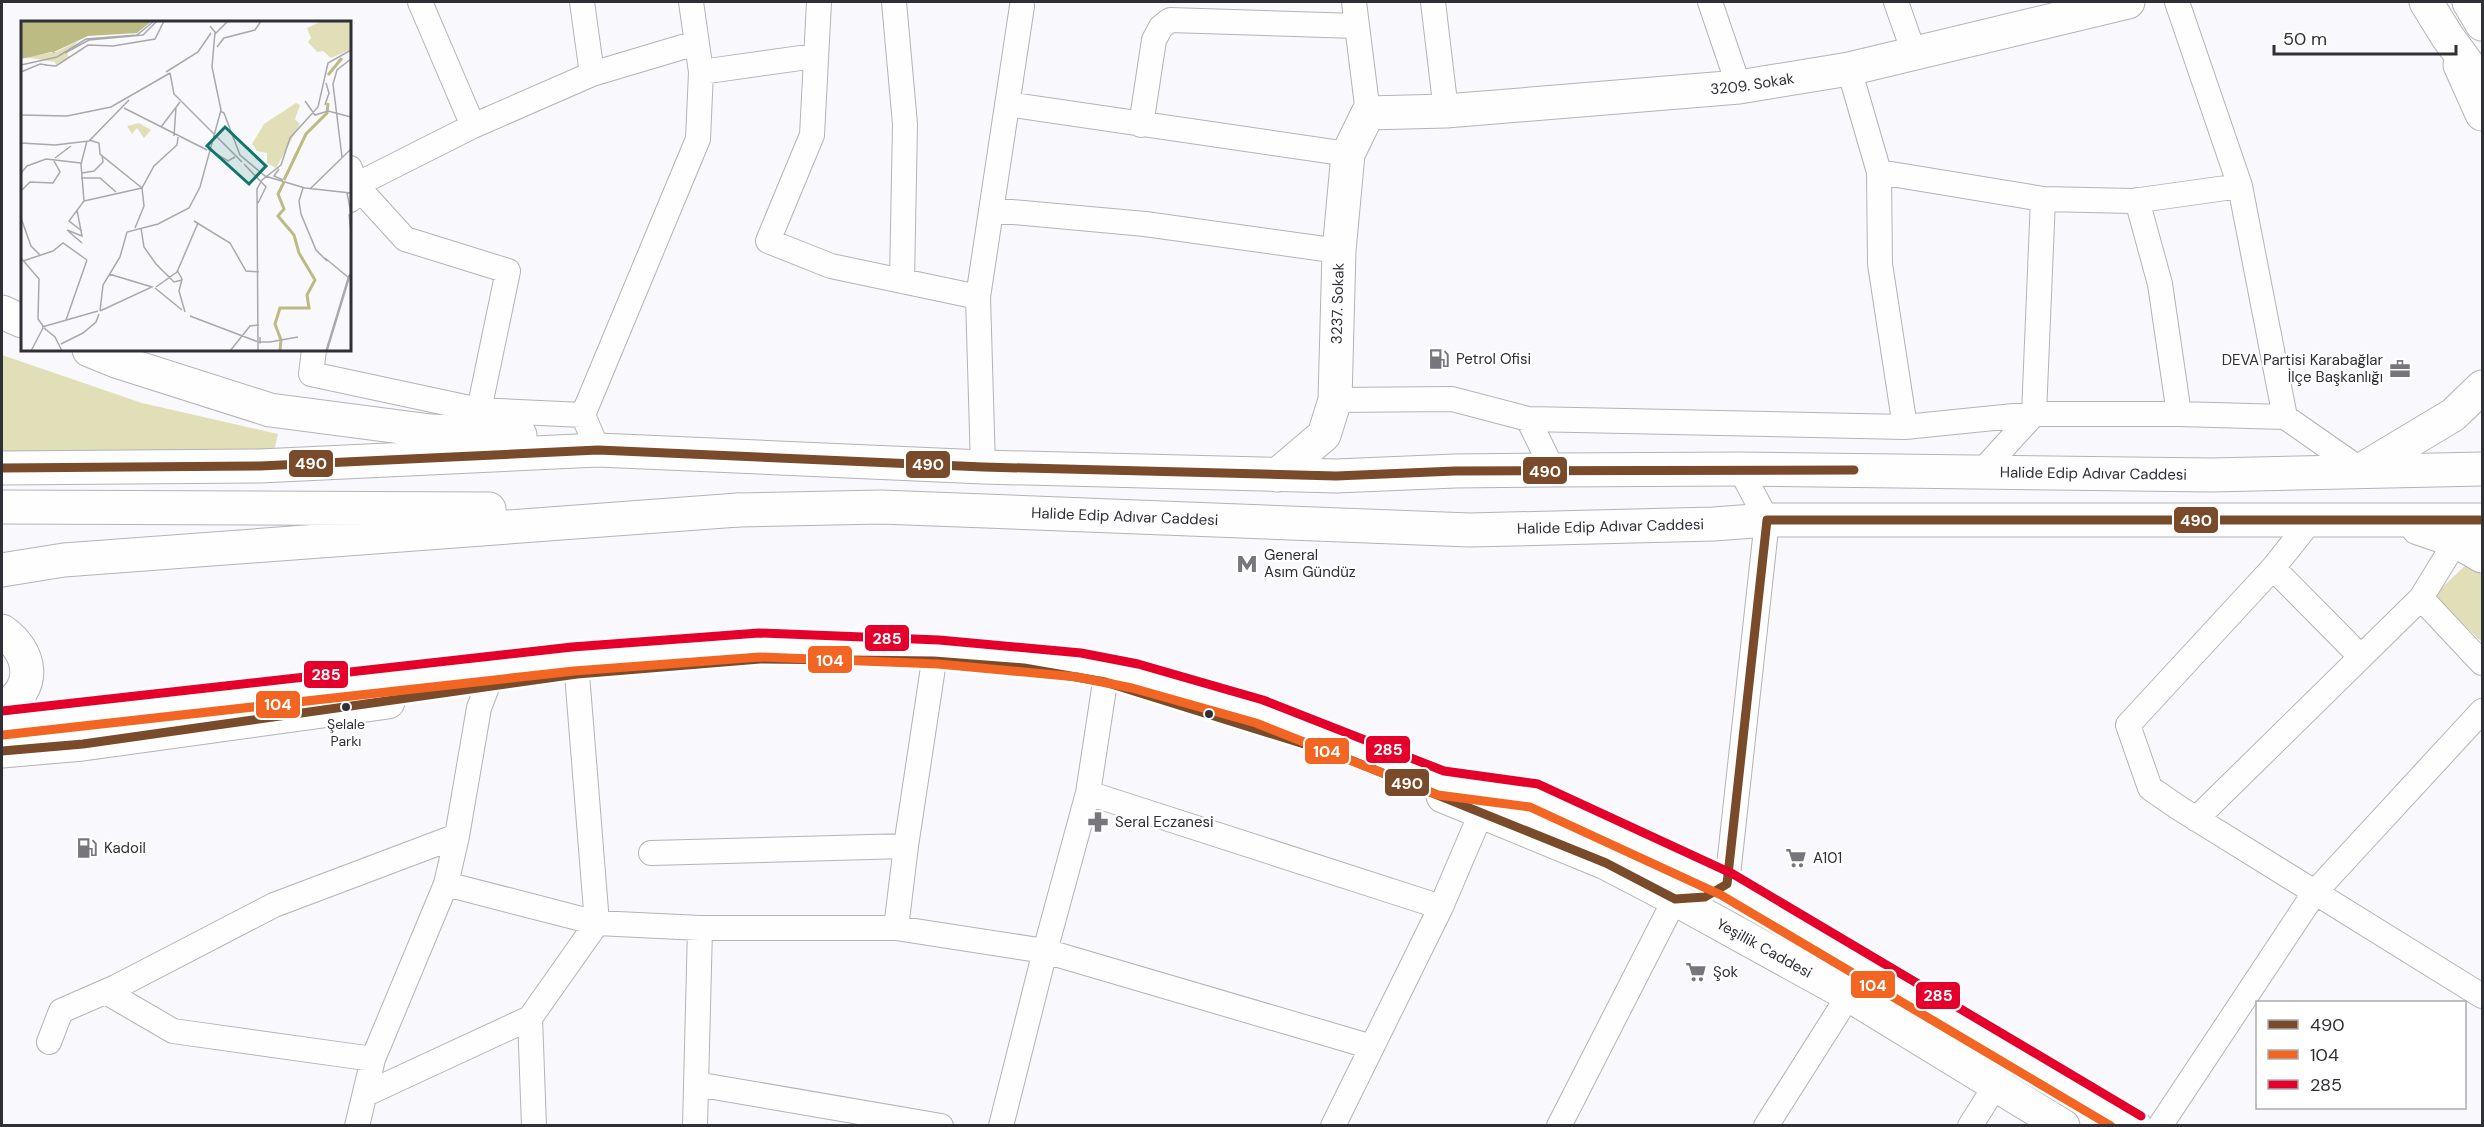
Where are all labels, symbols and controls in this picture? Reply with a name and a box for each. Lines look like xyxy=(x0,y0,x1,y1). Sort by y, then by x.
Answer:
scale bar xyxy=(2274,18,2456,56)
inset map xyxy=(21,21,351,351)
text: 50 m xyxy=(2283,27,2327,51)
street label: 3209. Sokak xyxy=(1710,68,1796,99)
street label: 3237. Sokak xyxy=(1327,262,1349,344)
fuel station icon: Petrol Ofisi xyxy=(1427,347,1451,371)
place label: Petrol Ofisi xyxy=(1456,349,1531,369)
place label: DEVA Partisi Karabağlar İlçe Başkanlığı xyxy=(2222,350,2383,387)
office icon: DEVA Partisi Karabağlar İlçe Başkanlığı xyxy=(2388,357,2412,381)
line badge: 490 xyxy=(288,449,334,478)
line badge: 490 xyxy=(905,450,951,479)
text: 490 xyxy=(295,453,327,474)
text: 490 xyxy=(912,454,944,475)
line badge: 490 xyxy=(1522,456,1568,485)
text: 490 xyxy=(1529,461,1561,482)
street label: Halide Edip Adıvar Caddesi xyxy=(2000,462,2187,485)
street label: Halide Edip Adıvar Caddesi xyxy=(1031,503,1219,530)
line badge: 490 xyxy=(2173,506,2219,534)
text: 490 xyxy=(2180,510,2212,531)
street label: Halide Edip Adıvar Caddesi xyxy=(1517,514,1704,539)
place label: General Asım Gündüz xyxy=(1264,545,1356,582)
metro station icon: General Asım Gündüz xyxy=(1235,552,1259,576)
line badge: 285 xyxy=(864,624,910,652)
text: 285 xyxy=(872,628,902,649)
line badge: 104 xyxy=(807,645,853,674)
text: 104 xyxy=(816,650,844,671)
line badge: 285 xyxy=(303,660,349,689)
text: 285 xyxy=(311,664,341,685)
line badge: 104 xyxy=(255,690,301,719)
text: 104 xyxy=(264,694,292,715)
marker: Şelale Parkı xyxy=(340,701,352,713)
unlabelled marker xyxy=(1203,708,1215,720)
place label: Şelale Parkı xyxy=(327,715,365,750)
line badge: 285 xyxy=(1365,735,1411,764)
line badge: 104 xyxy=(1304,737,1350,765)
text: 285 xyxy=(1373,739,1403,760)
text: 104 xyxy=(1313,741,1341,762)
line badge: 490 xyxy=(1384,768,1430,797)
text: 490 xyxy=(1391,773,1423,794)
pharmacy icon: Seral Eczanesi xyxy=(1086,810,1110,834)
place label: Seral Eczanesi xyxy=(1115,812,1214,832)
fuel station icon: Kadoil xyxy=(75,836,99,860)
place label: Kadoil xyxy=(104,838,146,858)
supermarket icon: A101 xyxy=(1784,846,1808,870)
place label: A101 xyxy=(1813,848,1842,868)
street label: Yeşillik Caddesi xyxy=(1713,914,1816,983)
supermarket icon: Şok xyxy=(1684,960,1708,984)
place label: Şok xyxy=(1713,962,1739,982)
line badge: 104 xyxy=(1850,970,1896,999)
text: 104 xyxy=(1859,975,1887,996)
line badge: 285 xyxy=(1915,981,1961,1010)
text: 285 xyxy=(1923,985,1953,1006)
legend xyxy=(2256,1001,2466,1109)
text: 490 xyxy=(2310,1013,2345,1037)
text: 104 xyxy=(2310,1043,2339,1067)
text: 285 xyxy=(2310,1073,2342,1097)

